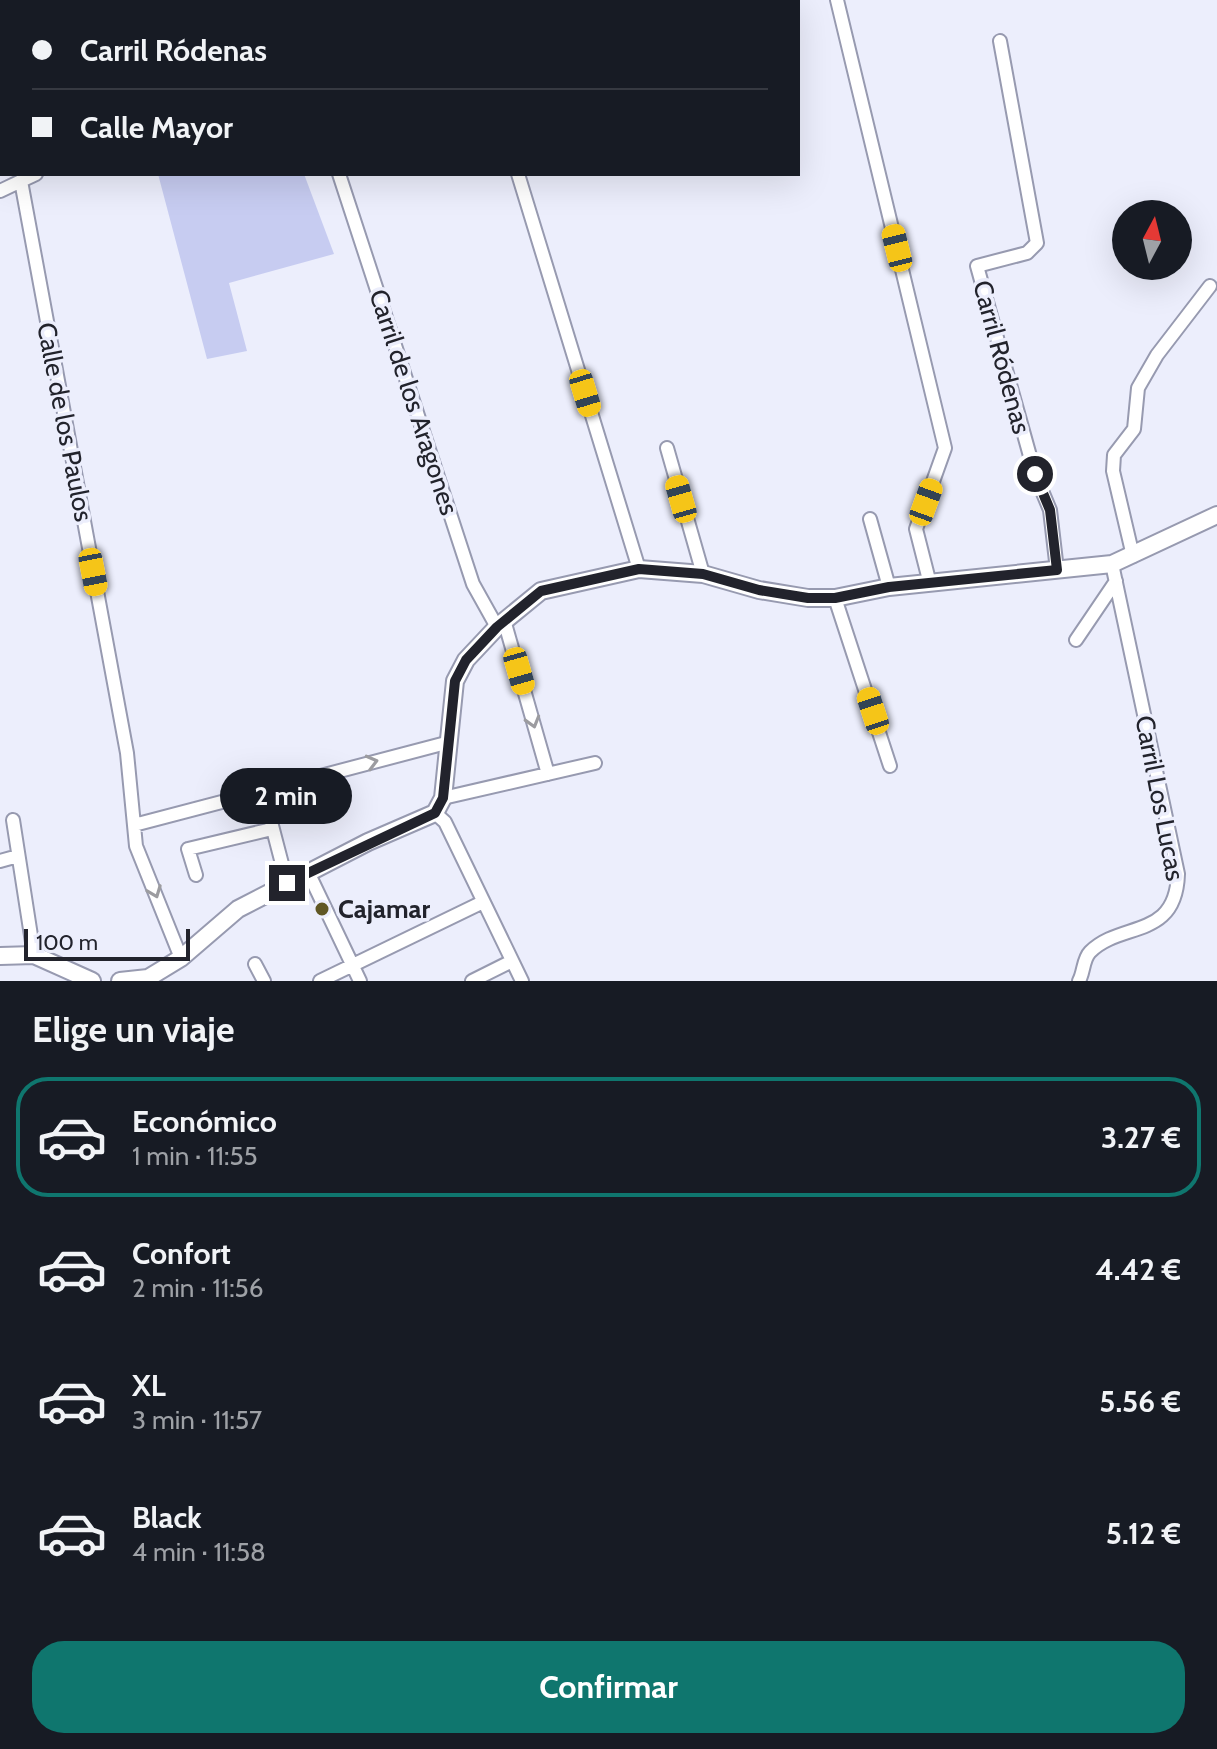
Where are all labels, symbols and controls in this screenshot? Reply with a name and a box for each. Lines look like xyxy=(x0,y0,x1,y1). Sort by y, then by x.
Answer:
text: Carril Ródenas xyxy=(80,32,267,69)
text: Calle Mayor xyxy=(80,109,233,146)
north arrow xyxy=(1112,200,1192,280)
map controls xyxy=(1112,200,1192,280)
car xyxy=(880,222,914,274)
street label: Carril Ródenas xyxy=(966,277,1038,437)
street label: Carril de los Aragones xyxy=(362,285,466,519)
street label: Calle de los Paulos xyxy=(30,320,100,524)
car xyxy=(567,367,603,419)
route start xyxy=(1017,456,1053,492)
car xyxy=(663,473,699,525)
car xyxy=(907,475,945,529)
car xyxy=(77,546,109,598)
car xyxy=(501,645,537,697)
car xyxy=(854,684,892,738)
street label: Carril Los Lucas xyxy=(1128,713,1192,884)
one-way arrow xyxy=(524,715,540,728)
one-way arrow xyxy=(364,755,378,772)
callout: 2 min xyxy=(221,767,353,823)
text: 2 min xyxy=(255,780,317,812)
route end xyxy=(269,865,305,901)
one-way arrow xyxy=(145,884,161,898)
place label: Cajamar xyxy=(338,893,431,925)
marker: Cajamar xyxy=(313,900,331,918)
scale bar xyxy=(24,925,190,961)
text: 100 m xyxy=(36,929,98,956)
text: Elige un viaje xyxy=(32,1007,235,1051)
icon: car xyxy=(36,1101,108,1173)
text: Económico xyxy=(132,1103,277,1140)
text: 3.27 € xyxy=(1101,1119,1181,1156)
text: 1 min · 11:55 xyxy=(132,1140,258,1172)
icon: car xyxy=(36,1233,108,1305)
text: Confort xyxy=(132,1235,231,1272)
text: 4.42 € xyxy=(1095,1251,1181,1288)
text: 2 min · 11:56 xyxy=(132,1272,263,1304)
icon: car xyxy=(36,1365,108,1437)
text: XL xyxy=(132,1367,166,1404)
text: 5.56 € xyxy=(1099,1383,1181,1420)
text: 3 min · 11:57 xyxy=(132,1404,262,1436)
icon: car xyxy=(36,1497,108,1569)
text: Black xyxy=(132,1499,202,1536)
text: 5.12 € xyxy=(1106,1515,1181,1552)
text: 4 min · 11:58 xyxy=(132,1536,266,1568)
button: Confirmar xyxy=(32,1641,1185,1733)

